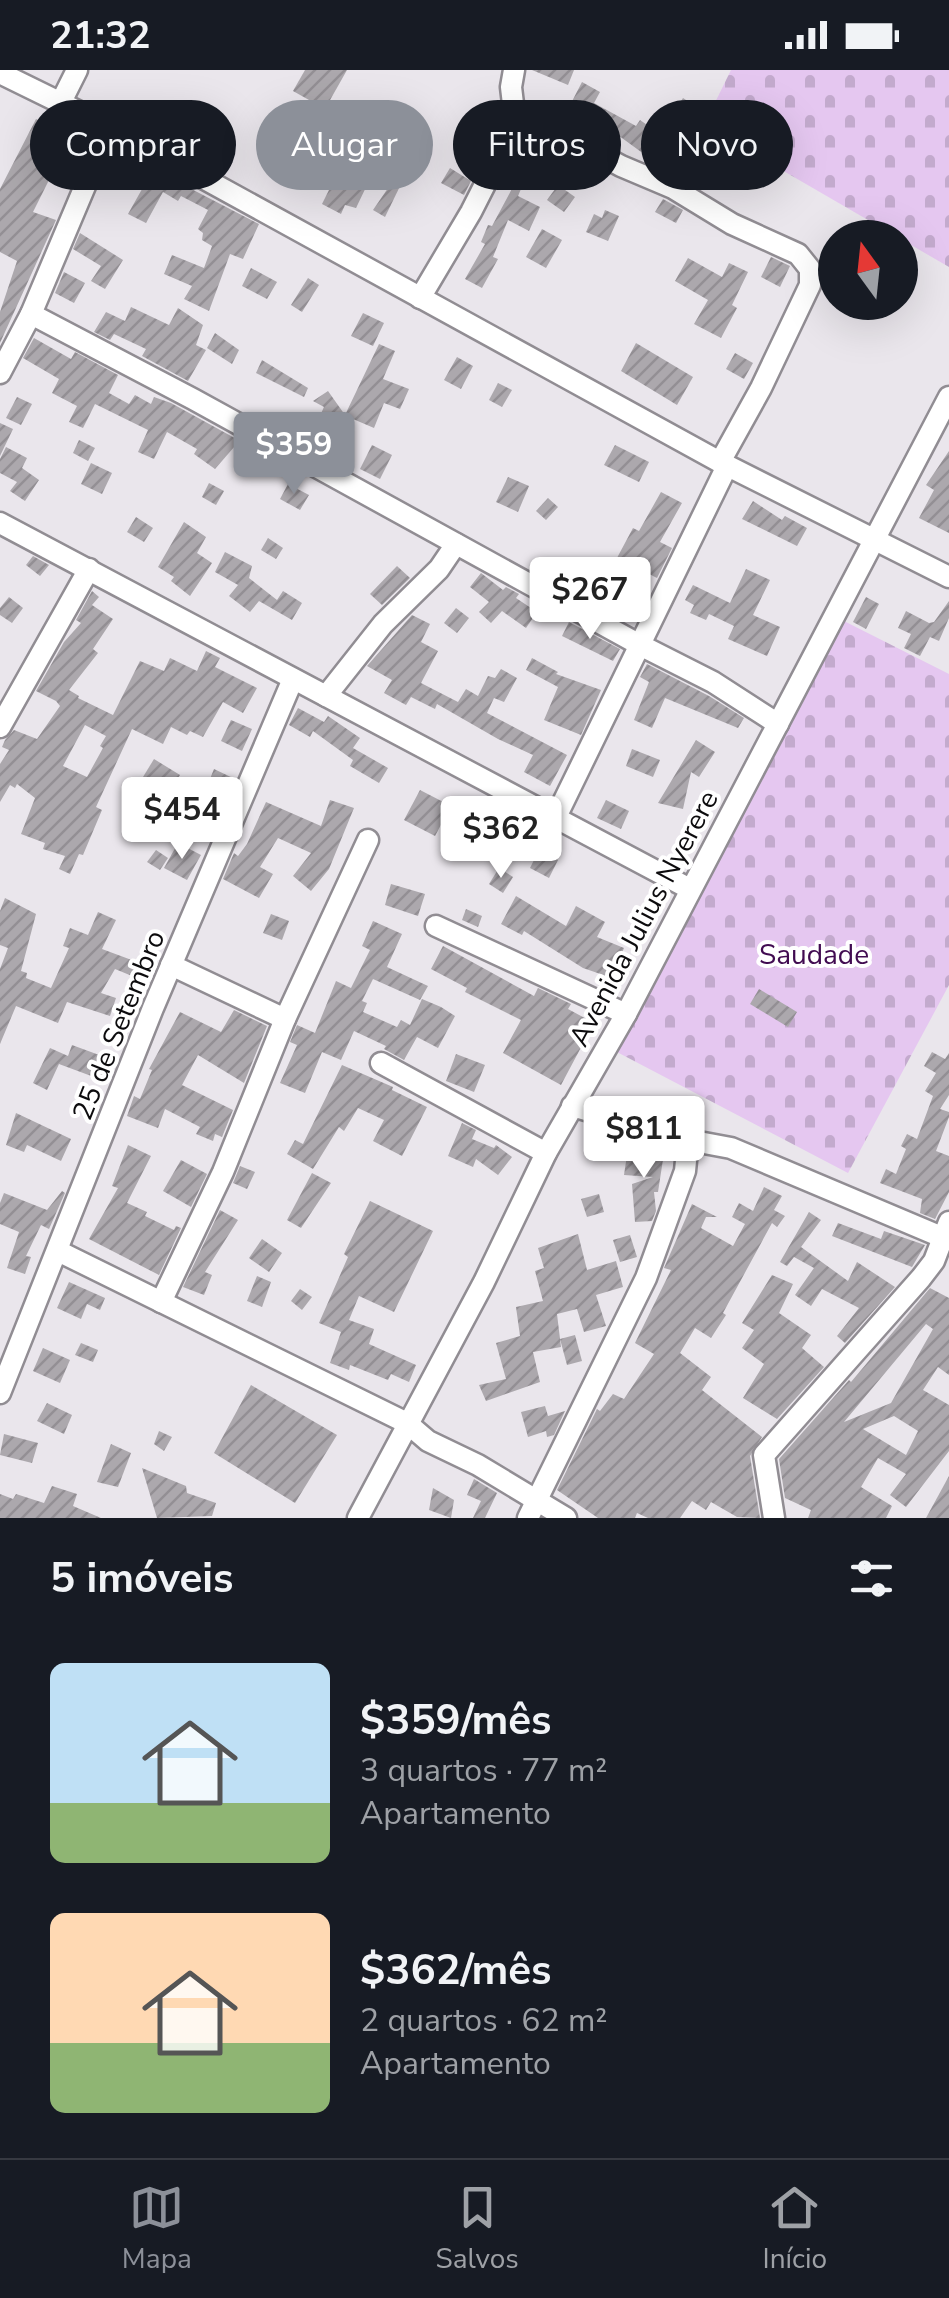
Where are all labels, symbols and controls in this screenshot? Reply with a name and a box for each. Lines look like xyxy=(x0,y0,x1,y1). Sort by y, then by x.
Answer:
text: 21:32 xyxy=(50,10,151,61)
chip: Comprar xyxy=(30,100,236,190)
chip: Alugar xyxy=(256,100,433,190)
chip: Filtros xyxy=(453,100,621,190)
chip: Novo xyxy=(641,100,793,190)
north arrow xyxy=(818,220,918,320)
map controls xyxy=(818,220,918,320)
pin: $359 xyxy=(235,412,353,497)
text: $359 xyxy=(256,423,332,466)
pin: $267 xyxy=(531,557,649,642)
text: $267 xyxy=(552,568,628,611)
pin: $454 xyxy=(123,777,241,862)
street label: Avenida Julius Nyerere xyxy=(560,784,728,1053)
text: $454 xyxy=(144,788,220,831)
pin: $362 xyxy=(442,796,560,881)
text: $362 xyxy=(463,807,539,850)
street label: 25 de Setembro xyxy=(64,925,174,1126)
park label: Saudade xyxy=(759,936,869,974)
pin: $811 xyxy=(585,1096,703,1181)
text: $811 xyxy=(606,1107,682,1150)
text: 5 imóveis xyxy=(50,1550,234,1607)
icon: filters xyxy=(844,1551,899,1606)
text: $359/mês xyxy=(360,1692,552,1749)
icon: home xyxy=(130,1703,250,1823)
text: 3 quartos · 77 m² xyxy=(360,1749,607,1792)
text: Apartamento xyxy=(360,1792,551,1835)
text: $362/mês xyxy=(360,1942,552,1999)
icon: home xyxy=(130,1953,250,2073)
text: 2 quartos · 62 m² xyxy=(360,1999,607,2042)
text: Apartamento xyxy=(360,2042,551,2085)
tab: Mapa xyxy=(122,2180,192,2278)
tab: Salvos xyxy=(436,2180,519,2278)
tab: Início xyxy=(763,2180,827,2278)

